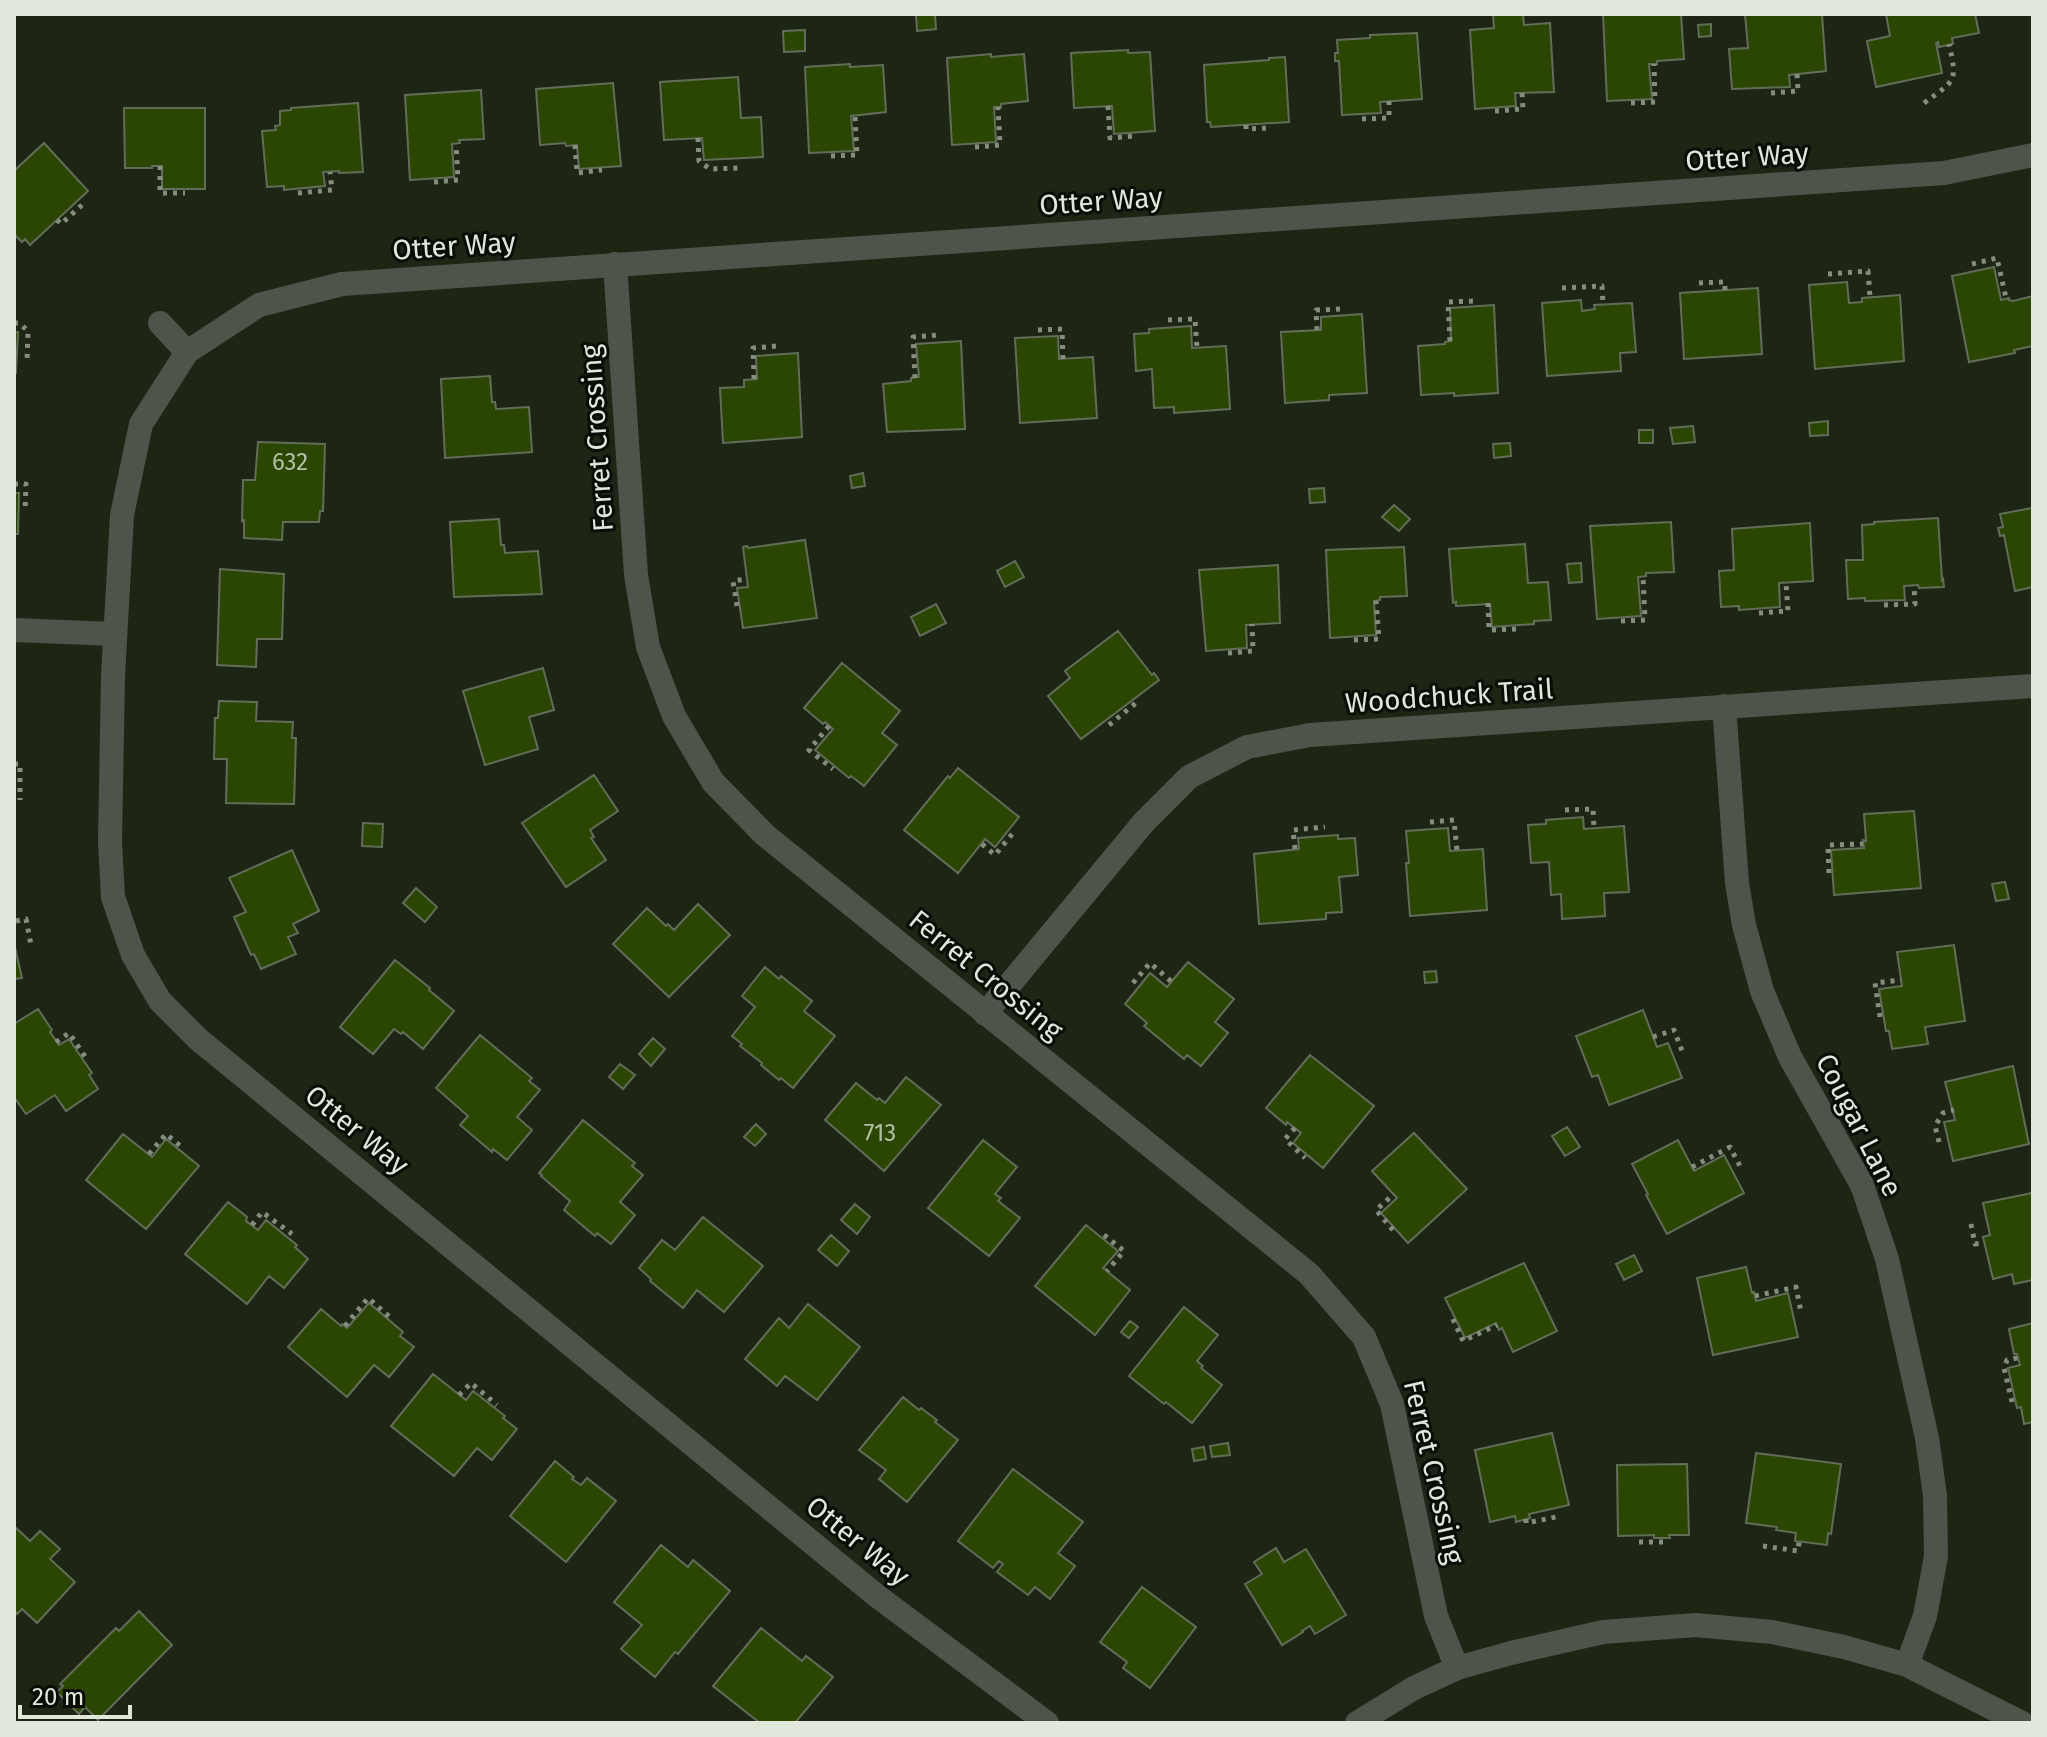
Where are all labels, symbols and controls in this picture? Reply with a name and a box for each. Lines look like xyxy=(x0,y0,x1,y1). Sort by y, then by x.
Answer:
street label: Otter Way xyxy=(1684,136,1810,178)
street label: Otter Way xyxy=(1038,180,1164,222)
street label: Otter Way xyxy=(391,225,517,267)
street label: Ferret Crossing xyxy=(574,343,620,533)
house number: 632 xyxy=(272,448,308,476)
street label: Woodchuck Trail xyxy=(1344,672,1554,720)
street label: Ferret Crossing xyxy=(903,903,1070,1047)
street label: Cougar Lane xyxy=(1809,1048,1909,1202)
street label: Otter Way xyxy=(299,1078,416,1182)
house number: 713 xyxy=(864,1119,896,1147)
street label: Ferret Crossing xyxy=(1397,1377,1471,1568)
street label: Otter Way xyxy=(800,1489,917,1593)
scale bar xyxy=(20,1669,130,1719)
text: 20 m xyxy=(32,1683,84,1711)

